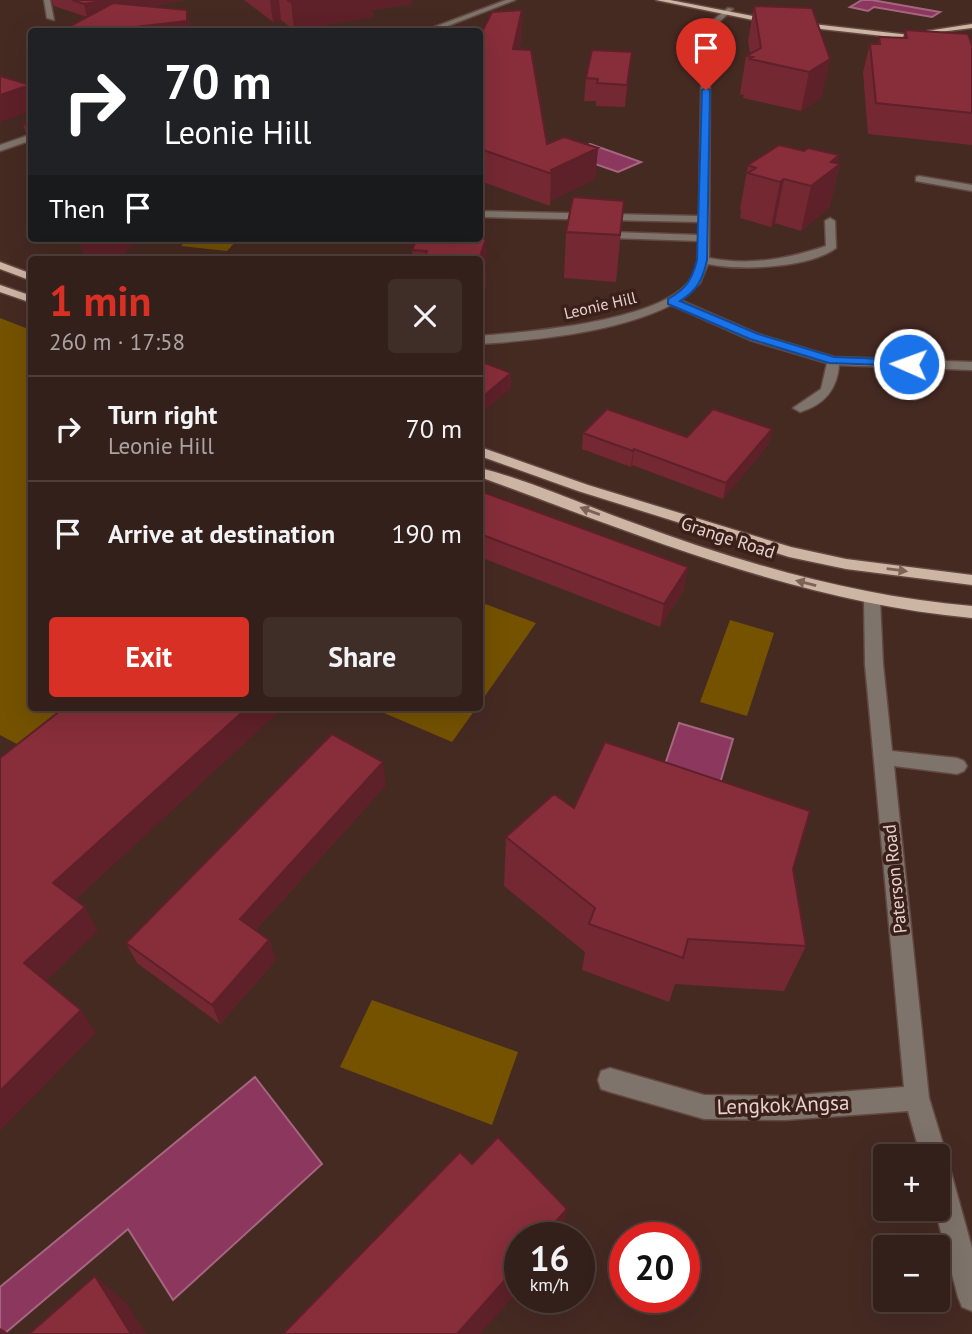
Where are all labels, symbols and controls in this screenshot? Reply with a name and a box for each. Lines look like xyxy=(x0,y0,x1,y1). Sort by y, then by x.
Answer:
pin xyxy=(676,18,736,90)
icon: arrive xyxy=(687,29,725,67)
text: 70 m xyxy=(164,49,271,113)
icon: right xyxy=(49,56,140,147)
text: Leonie Hill xyxy=(164,111,311,153)
icon: arrive xyxy=(119,189,157,227)
text: Then xyxy=(49,192,105,225)
text: 1 min xyxy=(49,273,151,328)
button: close xyxy=(388,279,462,353)
street label: Leonie Hill xyxy=(562,287,638,323)
text: 260 m · 17:58 xyxy=(49,327,185,356)
position arrow xyxy=(872,327,946,401)
text: Turn right xyxy=(108,398,217,431)
icon: right xyxy=(49,410,87,448)
text: 70 m xyxy=(406,412,462,445)
text: Leonie Hill xyxy=(108,431,214,460)
one-way arrow xyxy=(579,506,600,517)
street label: Grange Road xyxy=(678,512,778,564)
icon: arrive xyxy=(49,515,87,553)
text: Arrive at destination xyxy=(108,517,335,550)
text: 190 m xyxy=(391,517,462,550)
one-way arrow xyxy=(887,565,909,576)
one-way arrow xyxy=(795,577,817,588)
button: Exit xyxy=(49,617,249,697)
button: Share xyxy=(263,617,462,697)
street label: Paterson Road xyxy=(877,823,912,935)
street label: Lengkok Angsa xyxy=(716,1089,850,1120)
map controls xyxy=(873,1144,950,1312)
button: + xyxy=(873,1144,950,1221)
speed limit sign: 20 xyxy=(609,1222,700,1313)
text: 16 xyxy=(530,1235,569,1281)
button: − xyxy=(873,1235,950,1312)
text: km/h xyxy=(530,1273,569,1296)

